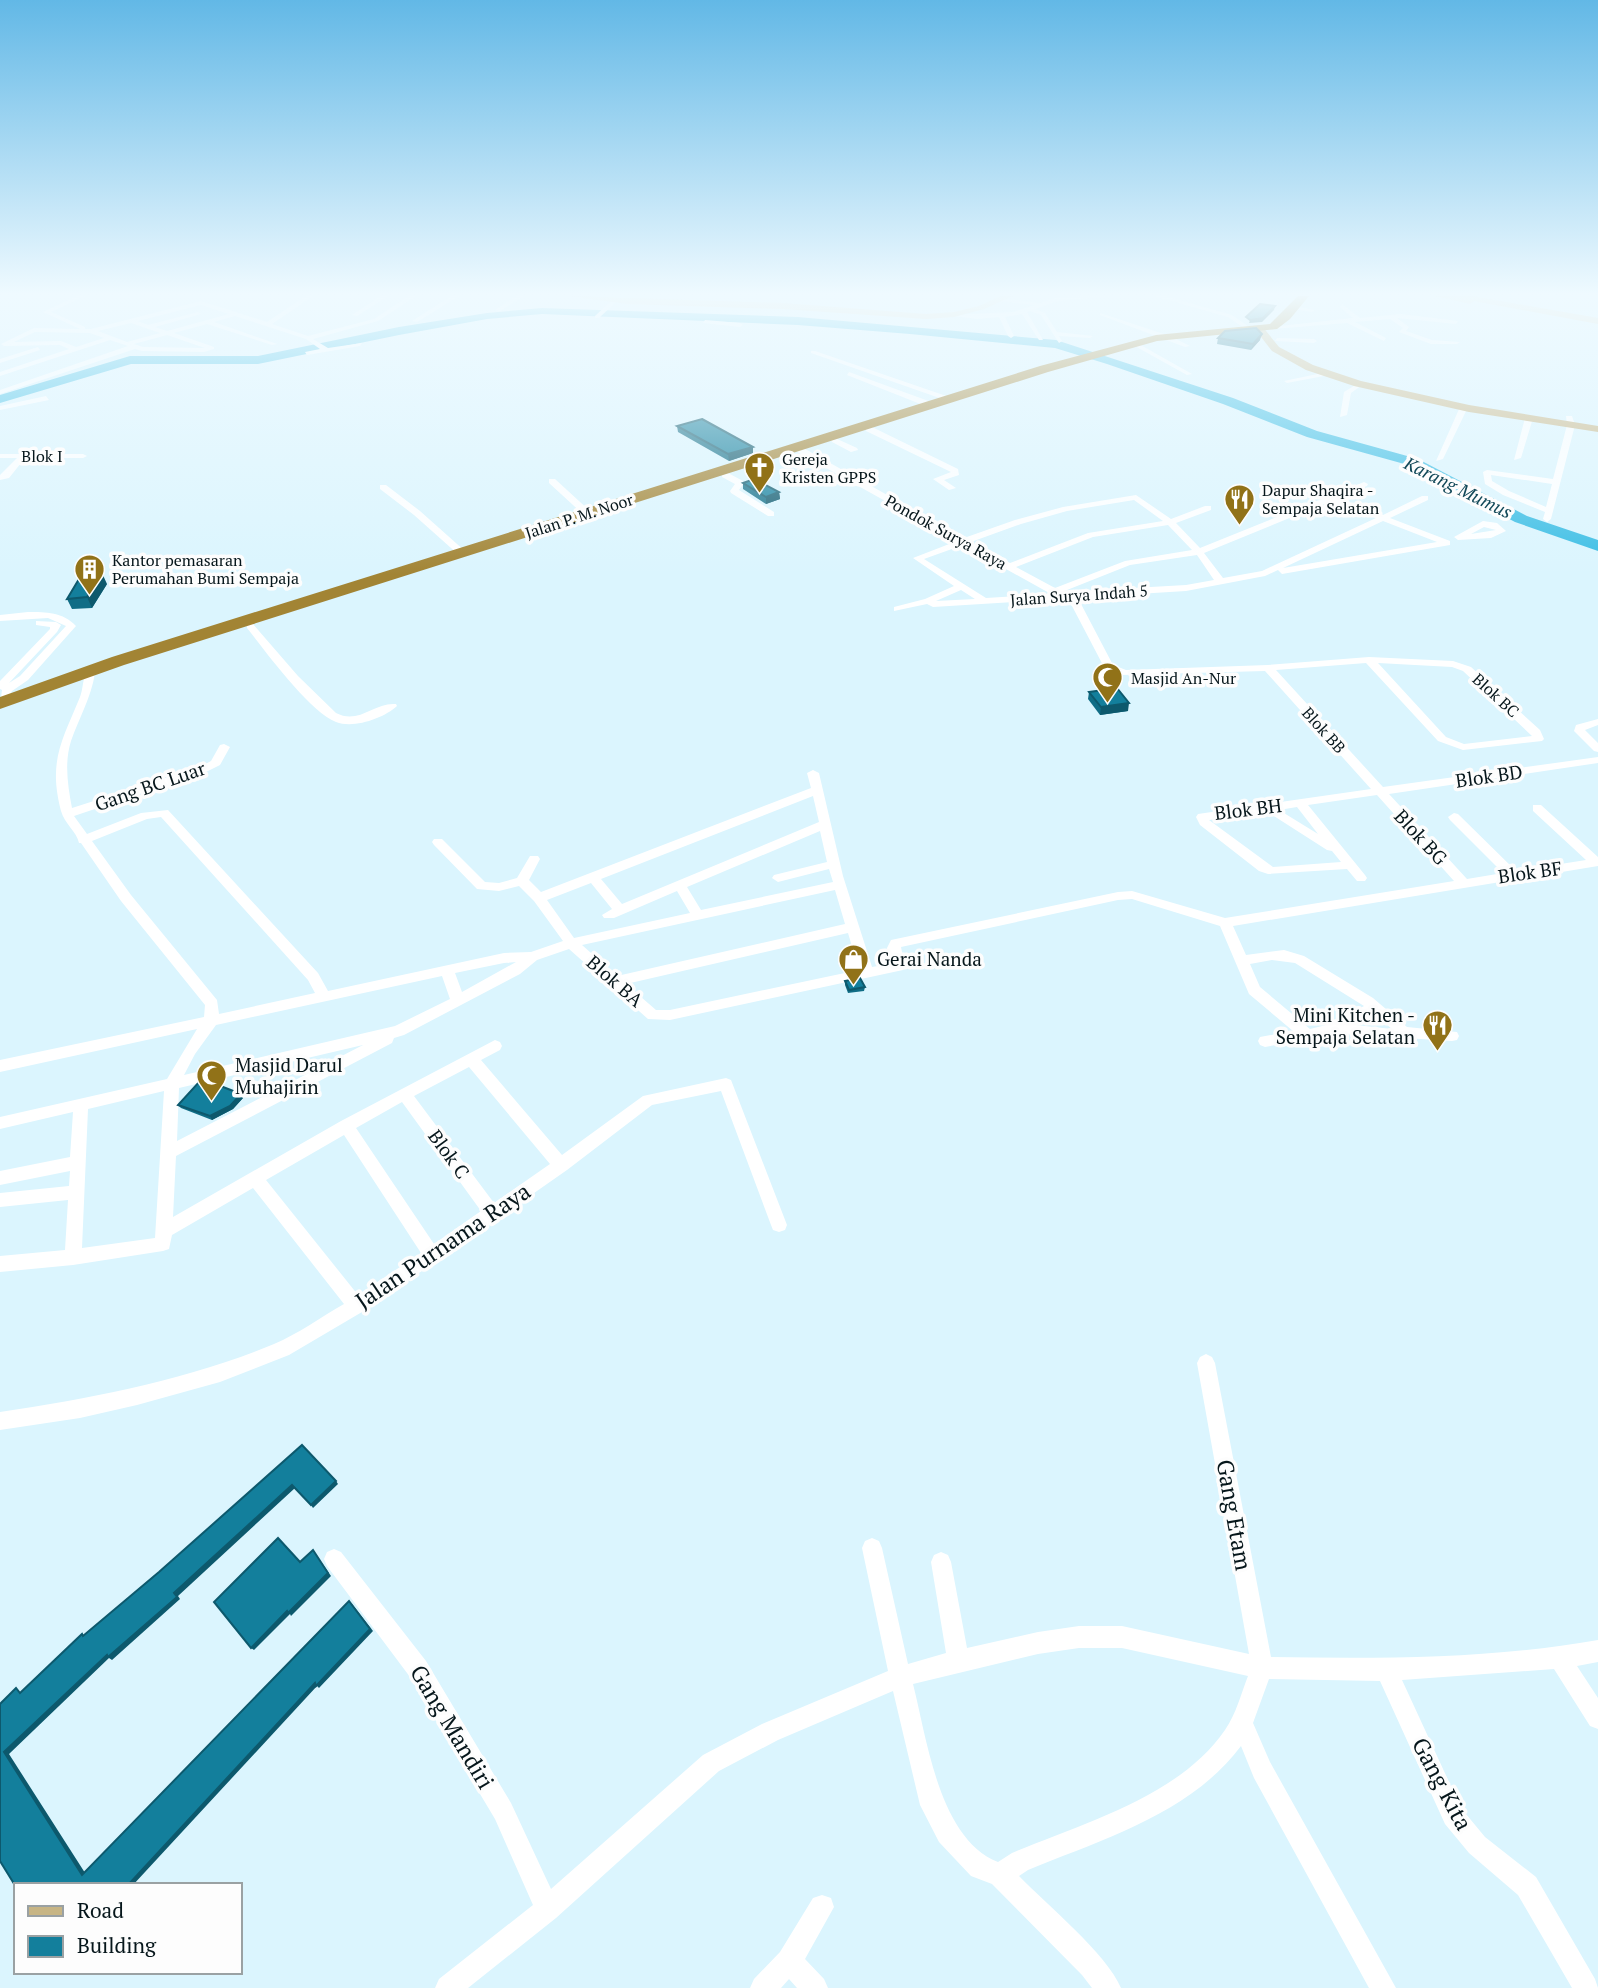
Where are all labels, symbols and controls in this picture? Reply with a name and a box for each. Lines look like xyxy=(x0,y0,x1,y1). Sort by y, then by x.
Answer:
street label: Blok I xyxy=(21,445,63,467)
place label: Gereja Kristen GPPS xyxy=(782,448,876,488)
water label: Karang Mumus xyxy=(1400,450,1516,524)
church icon: Gereja Kristen GPPS xyxy=(742,451,776,495)
place label: Dapur Shaqira - Sempaja Selatan xyxy=(1262,479,1380,519)
restaurant icon: Dapur Shaqira - Sempaja Selatan xyxy=(1222,482,1256,526)
street label: Jalan P. M. Noor xyxy=(522,488,637,544)
street label: Pondok Surya Raya xyxy=(881,489,1011,575)
place label: Kantor pemasaran Perumahan Bumi Sempaja xyxy=(112,549,299,589)
building icon: Kantor pemasaran Perumahan Bumi Sempaja xyxy=(72,552,106,596)
street label: Jalan Surya Indah 5 xyxy=(1009,579,1149,611)
mosque icon: Masjid An-Nur xyxy=(1091,661,1125,705)
place label: Masjid An-Nur xyxy=(1131,667,1237,689)
street label: Blok BC xyxy=(1468,668,1524,722)
street label: Blok BB xyxy=(1297,702,1351,758)
street label: Gang BC Luar xyxy=(91,755,209,816)
street label: Blok BD xyxy=(1454,758,1524,793)
street label: Blok BH xyxy=(1213,792,1283,825)
street label: Blok BG xyxy=(1389,804,1453,870)
street label: Blok BF xyxy=(1496,855,1564,888)
shop icon: Gerai Nanda xyxy=(837,942,871,986)
place label: Gerai Nanda xyxy=(877,946,982,971)
street label: Blok BA xyxy=(582,949,649,1012)
place label: Mini Kitchen - Sempaja Selatan xyxy=(1276,1002,1415,1049)
restaurant icon: Mini Kitchen - Sempaja Selatan xyxy=(1421,1009,1455,1053)
place label: Masjid Darul Muhajirin xyxy=(235,1052,343,1099)
mosque icon: Masjid Darul Muhajirin xyxy=(195,1059,229,1103)
street label: Blok C xyxy=(423,1124,476,1183)
street label: Jalan Purnama Raya xyxy=(349,1175,537,1316)
street label: Gang Etam xyxy=(1209,1457,1260,1573)
street label: Gang Mandiri xyxy=(403,1659,502,1795)
street label: Gang Kita xyxy=(1405,1732,1480,1836)
legend xyxy=(14,1883,242,1974)
text: Road xyxy=(77,1896,124,1924)
text: Building xyxy=(77,1931,157,1959)

